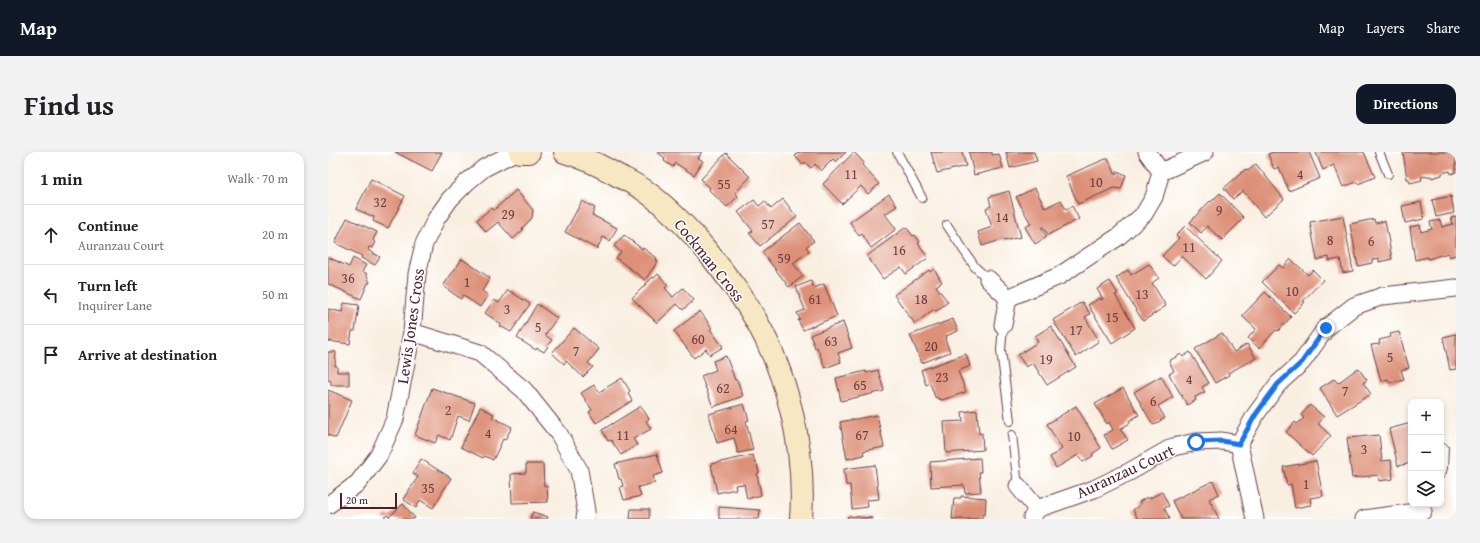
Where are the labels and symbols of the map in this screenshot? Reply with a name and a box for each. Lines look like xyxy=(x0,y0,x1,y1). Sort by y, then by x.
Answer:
house number: 11 xyxy=(844,164,858,184)
house number: 4 xyxy=(1297,164,1304,184)
house number: 10 xyxy=(1089,172,1103,192)
house number: 55 xyxy=(717,174,731,194)
house number: 32 xyxy=(373,192,387,212)
house number: 9 xyxy=(1216,200,1223,220)
house number: 29 xyxy=(501,204,515,224)
house number: 14 xyxy=(995,207,1009,227)
street label: Cockman Cross xyxy=(669,213,751,307)
house number: 57 xyxy=(761,214,775,234)
house number: 8 xyxy=(1327,230,1334,250)
house number: 6 xyxy=(1368,231,1375,251)
house number: 11 xyxy=(1182,237,1196,257)
house number: 16 xyxy=(892,240,906,260)
house number: 59 xyxy=(777,248,791,268)
street label: Lewis Jones Cross xyxy=(390,267,430,385)
house number: 36 xyxy=(341,268,355,288)
house number: 1 xyxy=(464,272,470,292)
house number: 10 xyxy=(1285,281,1299,301)
house number: 13 xyxy=(1135,284,1149,304)
house number: 61 xyxy=(808,289,822,309)
house number: 18 xyxy=(914,289,928,309)
house number: 3 xyxy=(504,299,510,319)
house number: 15 xyxy=(1105,307,1119,327)
house number: 5 xyxy=(535,317,541,337)
route end xyxy=(1317,319,1335,337)
house number: 17 xyxy=(1069,320,1083,340)
house number: 60 xyxy=(691,329,705,349)
house number: 63 xyxy=(824,331,838,351)
house number: 20 xyxy=(924,336,938,356)
house number: 7 xyxy=(573,341,580,361)
house number: 5 xyxy=(1387,347,1393,367)
house number: 19 xyxy=(1039,349,1053,369)
house number: 23 xyxy=(935,367,949,387)
house number: 4 xyxy=(1186,369,1193,389)
house number: 65 xyxy=(853,375,867,395)
house number: 62 xyxy=(716,378,730,398)
house number: 7 xyxy=(1342,381,1349,401)
house number: 6 xyxy=(1150,391,1157,411)
house number: 2 xyxy=(445,400,451,420)
house number: 64 xyxy=(724,419,738,439)
house number: 4 xyxy=(485,423,492,443)
house number: 11 xyxy=(616,425,630,445)
house number: 67 xyxy=(855,425,869,445)
house number: 10 xyxy=(1067,426,1081,446)
route start xyxy=(1187,433,1205,451)
street label: Auranzau Court xyxy=(1072,438,1178,504)
house number: 3 xyxy=(1361,439,1367,459)
house number: 1 xyxy=(1303,474,1309,494)
house number: 35 xyxy=(421,478,435,498)
scale bar xyxy=(340,491,397,510)

